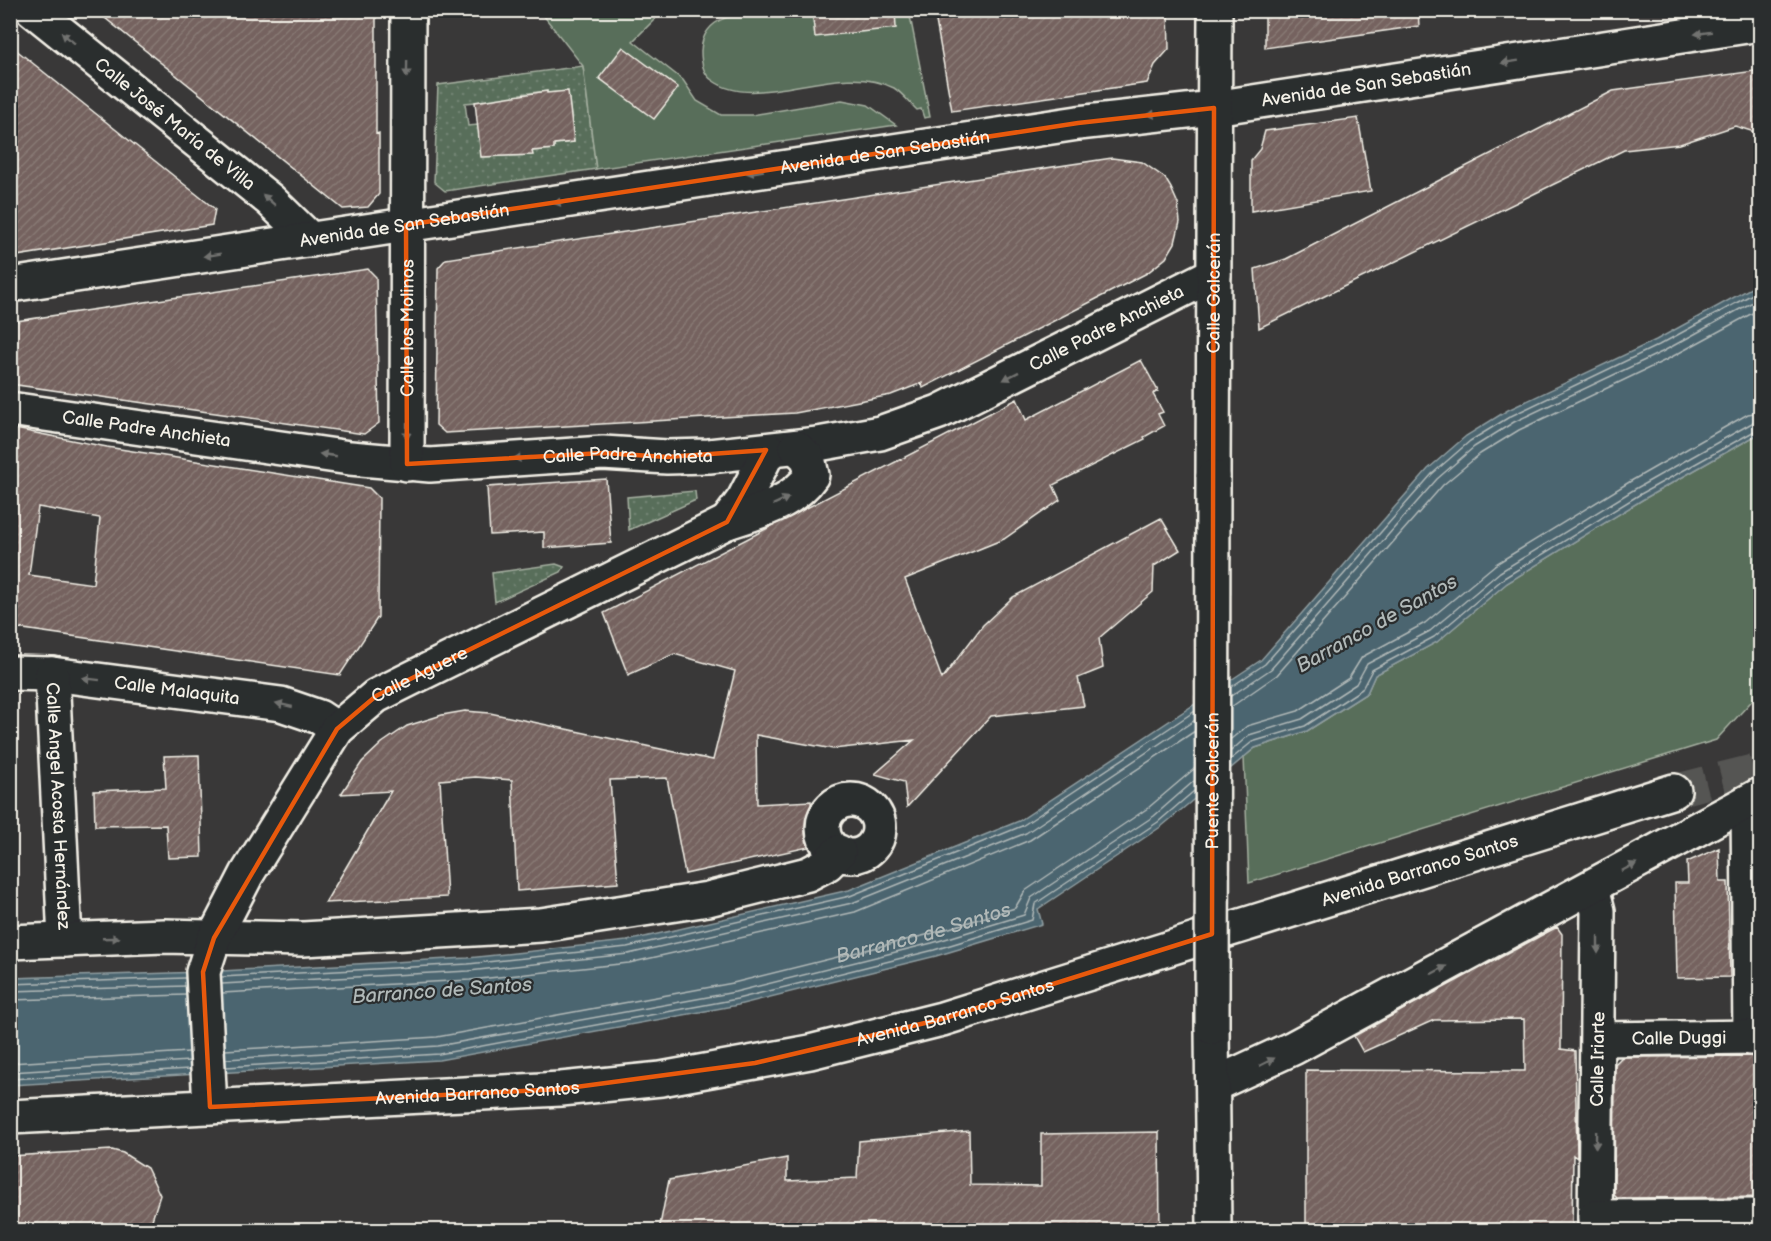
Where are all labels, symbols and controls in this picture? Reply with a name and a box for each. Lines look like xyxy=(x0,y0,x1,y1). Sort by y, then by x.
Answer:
one-way arrow xyxy=(1693,28,1712,37)
one-way arrow xyxy=(61,32,76,45)
street label: Calle José María de Villa xyxy=(90,53,260,195)
street label: Avenida de San Sebastián xyxy=(1260,58,1472,111)
one-way arrow xyxy=(1500,58,1519,67)
one-way arrow xyxy=(402,59,412,78)
one-way arrow xyxy=(1146,109,1165,119)
street label: Avenida de San Sebastián xyxy=(779,126,991,179)
one-way arrow xyxy=(746,168,765,177)
one-way arrow xyxy=(262,194,277,207)
one-way arrow xyxy=(553,197,572,206)
street label: Avenida de San Sebastián xyxy=(298,199,511,251)
street label: Calle Galcerán xyxy=(1203,233,1225,353)
one-way arrow xyxy=(202,251,221,260)
street label: Calle los Molinos xyxy=(397,259,418,397)
street label: Calle Padre Anchieta xyxy=(1026,280,1187,375)
one-way arrow xyxy=(1003,371,1020,380)
street label: Calle Padre Anchieta xyxy=(61,406,232,451)
one-way arrow xyxy=(402,421,412,440)
street label: Calle Padre Anchieta xyxy=(542,442,713,468)
one-way arrow xyxy=(319,450,338,459)
one-way arrow xyxy=(513,454,532,463)
one-way arrow xyxy=(773,497,790,506)
water label: Barranco de Santos xyxy=(1292,570,1462,678)
street label: Calle Aguere xyxy=(368,642,471,707)
street label: Calle Malaquita xyxy=(113,672,241,709)
one-way arrow xyxy=(81,674,100,683)
street label: Calle Angel Acosta Hernández xyxy=(42,682,75,930)
one-way arrow xyxy=(275,700,293,710)
street label: Puente Galcerán xyxy=(1202,712,1223,850)
street label: Avenida Barranco Santos xyxy=(1319,830,1521,911)
one-way arrow xyxy=(1620,862,1637,872)
water label: Barranco de Santos xyxy=(833,898,1014,969)
one-way arrow xyxy=(101,933,120,942)
one-way arrow xyxy=(1593,936,1603,955)
one-way arrow xyxy=(1430,965,1447,975)
water label: Barranco de Santos xyxy=(351,973,533,1009)
street label: Avenida Barranco Santos xyxy=(854,974,1057,1051)
street label: Calle Iriarte xyxy=(1587,1011,1609,1107)
street label: Calle Duggi xyxy=(1632,1027,1726,1049)
one-way arrow xyxy=(1258,1057,1275,1066)
street label: Avenida Barranco Santos xyxy=(375,1077,581,1109)
one-way arrow xyxy=(1592,1131,1601,1150)

